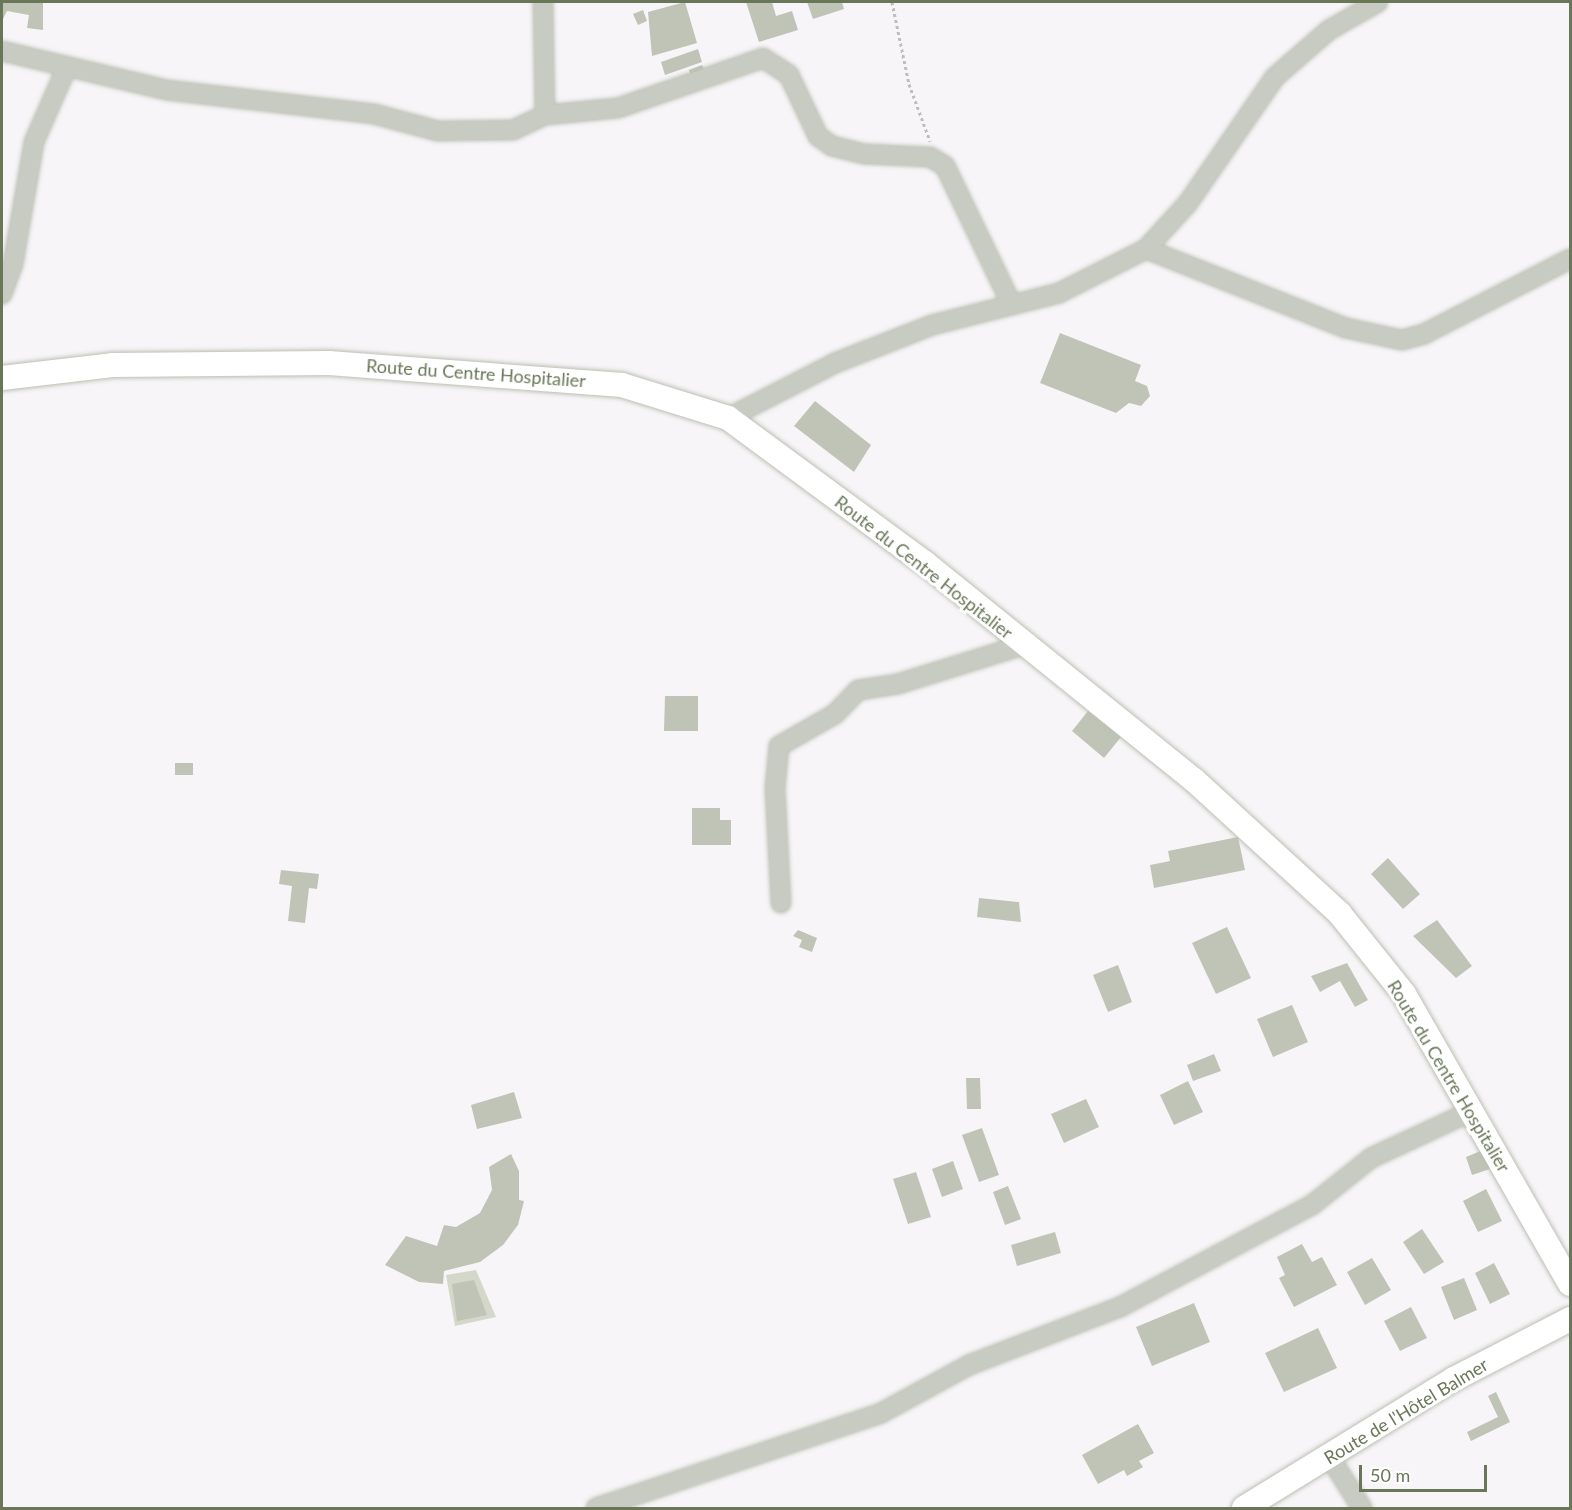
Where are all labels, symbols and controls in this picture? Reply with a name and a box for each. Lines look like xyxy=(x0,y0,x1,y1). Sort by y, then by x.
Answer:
street label: Route du Centre Hospitalier xyxy=(365,355,587,391)
street label: Route du Centre Hospitalier xyxy=(831,491,1017,643)
street label: Route du Centre Hospitalier xyxy=(1383,976,1515,1176)
street label: Route de l'Hôtel Balmer xyxy=(1320,1353,1492,1469)
scale bar xyxy=(1362,1453,1490,1491)
text: 50 m xyxy=(1370,1464,1410,1486)

